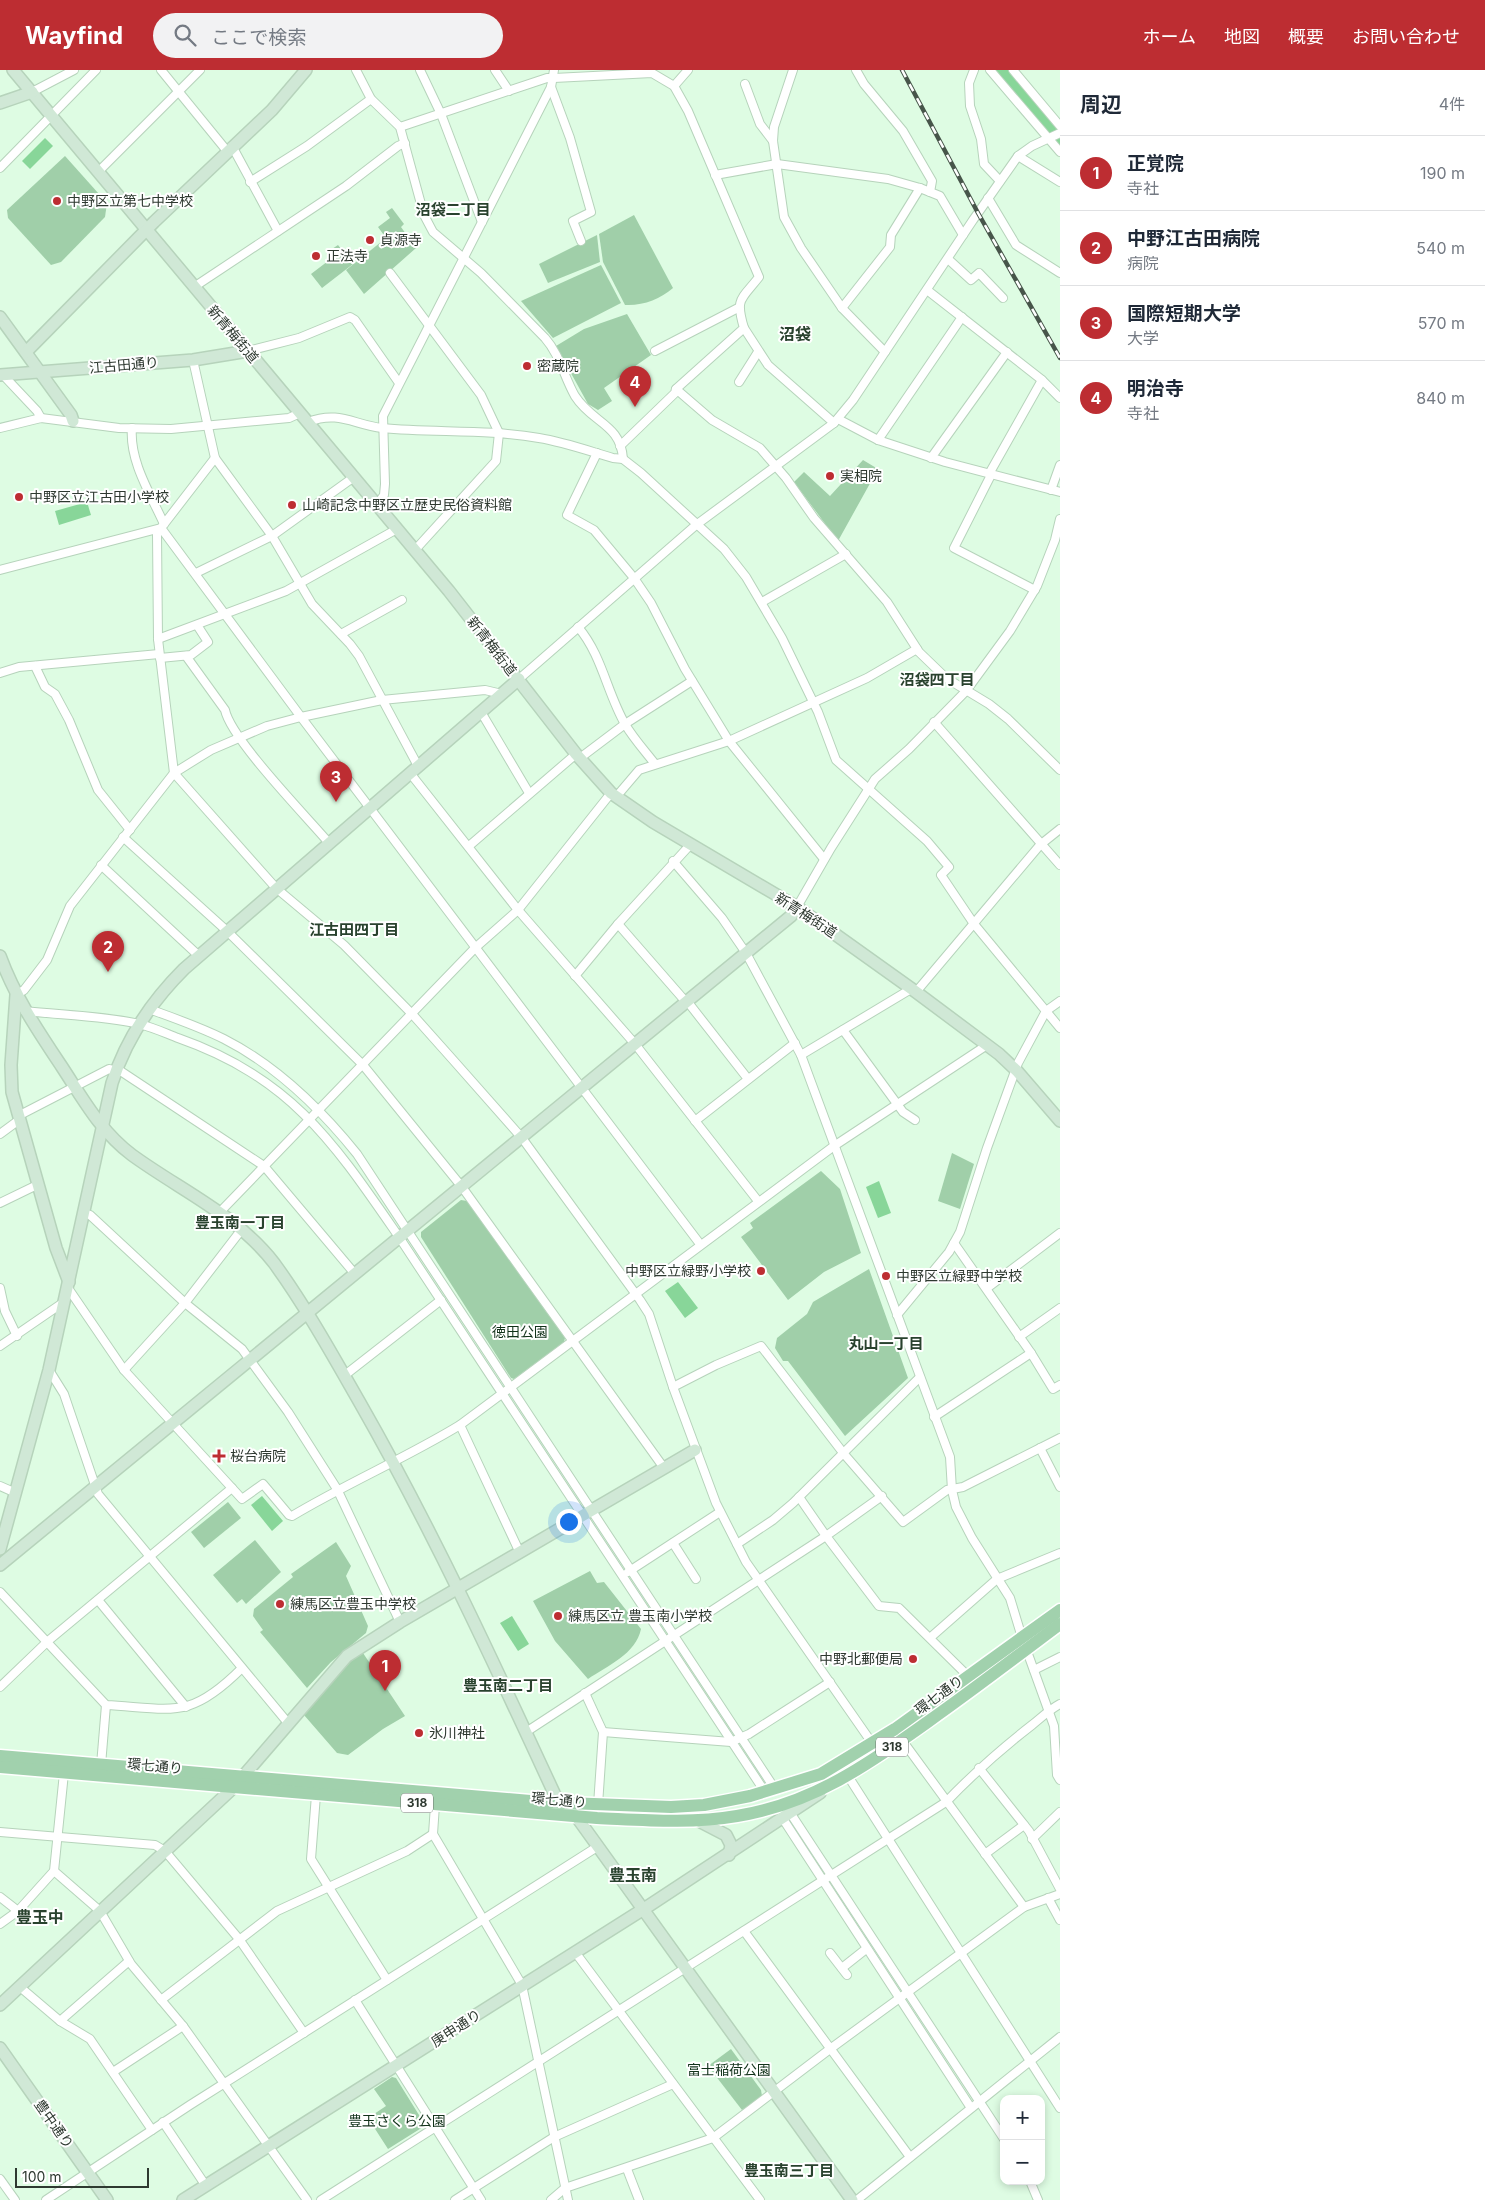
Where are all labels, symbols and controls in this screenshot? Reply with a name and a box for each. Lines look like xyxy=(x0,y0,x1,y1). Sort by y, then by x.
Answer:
search box xyxy=(153,13,503,58)
text: Wayfind xyxy=(25,21,123,50)
icon: search xyxy=(171,21,199,49)
text: ここで検索 xyxy=(211,26,306,49)
text: ホーム xyxy=(1143,26,1196,47)
text: 地図 xyxy=(1224,26,1260,47)
text: 概要 xyxy=(1288,26,1324,47)
text: お問い合わせ xyxy=(1352,26,1460,47)
text: 周辺 xyxy=(1080,92,1122,117)
text: 4件 xyxy=(1439,94,1465,114)
text: 正覚院 xyxy=(1127,152,1184,175)
text: 1 xyxy=(1093,163,1099,183)
text: 190 m xyxy=(1420,163,1465,183)
text: 寺社 xyxy=(1127,178,1159,198)
place label: 中野区立第七中学校 xyxy=(67,192,193,209)
marker: 中野区立第七中学校 xyxy=(51,195,63,207)
district label: 沼袋二丁目 xyxy=(415,200,491,219)
text: 中野江古田病院 xyxy=(1127,227,1260,250)
place label: 貞源寺 xyxy=(380,231,422,248)
marker: 貞源寺 xyxy=(364,234,376,246)
text: 2 xyxy=(1091,238,1101,258)
text: 540 m xyxy=(1416,238,1465,258)
place label: 正法寺 xyxy=(326,247,368,264)
marker: 正法寺 xyxy=(310,250,322,262)
text: 病院 xyxy=(1127,253,1159,273)
street label: 新青梅街道 xyxy=(204,301,262,366)
text: 国際短期大学 xyxy=(1127,302,1241,325)
text: 3 xyxy=(1091,313,1101,333)
text: 570 m xyxy=(1418,313,1465,333)
district label: 沼袋 xyxy=(779,324,811,344)
text: 大学 xyxy=(1127,328,1159,348)
street label: 江古田通り xyxy=(88,353,160,376)
place label: 密蔵院 xyxy=(537,357,579,374)
marker: 密蔵院 xyxy=(521,360,533,372)
pin: 4 xyxy=(619,366,651,407)
text: 明治寺 xyxy=(1127,377,1184,400)
text: 4 xyxy=(1091,388,1101,408)
text: 840 m xyxy=(1416,388,1465,408)
text: 寺社 xyxy=(1127,403,1159,423)
place label: 実相院 xyxy=(840,467,882,484)
marker: 実相院 xyxy=(824,470,836,482)
place label: 中野区立江古田小学校 xyxy=(29,488,169,505)
marker: 中野区立江古田小学校 xyxy=(13,491,25,503)
place label: 山崎記念中野区立歴史民俗資料館 xyxy=(302,496,512,513)
marker: 山崎記念中野区立歴史民俗資料館 xyxy=(286,499,298,511)
street label: 新青梅街道 xyxy=(464,613,521,679)
district label: 沼袋四丁目 xyxy=(899,670,975,689)
pin: 3 xyxy=(320,761,352,802)
street label: 新青梅街道 xyxy=(772,888,840,941)
district label: 江古田四丁目 xyxy=(309,920,399,939)
pin: 2 xyxy=(92,931,124,972)
district label: 豊玉南一丁目 xyxy=(195,1213,285,1232)
place label: 中野区立緑野小学校 xyxy=(625,1262,751,1279)
marker: 中野区立緑野小学校 xyxy=(755,1265,767,1277)
place label: 中野区立緑野中学校 xyxy=(896,1267,1022,1284)
marker: 中野区立緑野中学校 xyxy=(880,1270,892,1282)
park label: 徳田公園 xyxy=(492,1323,548,1340)
district label: 丸山一丁目 xyxy=(848,1334,924,1353)
place label: 桜台病院 xyxy=(230,1447,286,1464)
marker: 桜台病院 xyxy=(212,1449,226,1463)
your location xyxy=(556,1509,582,1535)
place label: 練馬区立豊玉中学校 xyxy=(290,1595,416,1612)
marker: 練馬区立豊玉中学校 xyxy=(274,1598,286,1610)
place label: 練馬区立 豊玉南小学校 xyxy=(568,1607,712,1624)
marker: 練馬区立 豊玉南小学校 xyxy=(552,1610,564,1622)
pin: 1 xyxy=(369,1650,401,1691)
place label: 中野北郵便局 xyxy=(819,1650,903,1667)
marker: 中野北郵便局 xyxy=(907,1653,919,1665)
street label: 環七通り xyxy=(911,1671,966,1718)
district label: 豊玉南二丁目 xyxy=(463,1676,553,1695)
place label: 氷川神社 xyxy=(429,1724,485,1741)
marker: 氷川神社 xyxy=(413,1727,425,1739)
road number: 318 xyxy=(876,1738,908,1756)
street label: 環七通り xyxy=(126,1755,184,1776)
street label: 環七通り xyxy=(530,1789,588,1810)
road number: 318 xyxy=(401,1794,433,1812)
district label: 豊玉南 xyxy=(609,1865,657,1885)
district label: 豊玉中 xyxy=(16,1907,64,1927)
street label: 庚申通り xyxy=(428,2005,484,2050)
park label: 富士稲荷公園 xyxy=(687,2061,771,2078)
map controls xyxy=(1000,2095,1045,2185)
button: + xyxy=(1000,2095,1045,2140)
street label: 豊中通り xyxy=(31,2096,77,2152)
park label: 豊玉さくら公園 xyxy=(348,2112,446,2129)
button: − xyxy=(1000,2140,1045,2185)
district label: 豊玉南三丁目 xyxy=(744,2161,834,2180)
scale bar xyxy=(15,2165,149,2188)
text: 100 m xyxy=(22,2168,62,2185)

